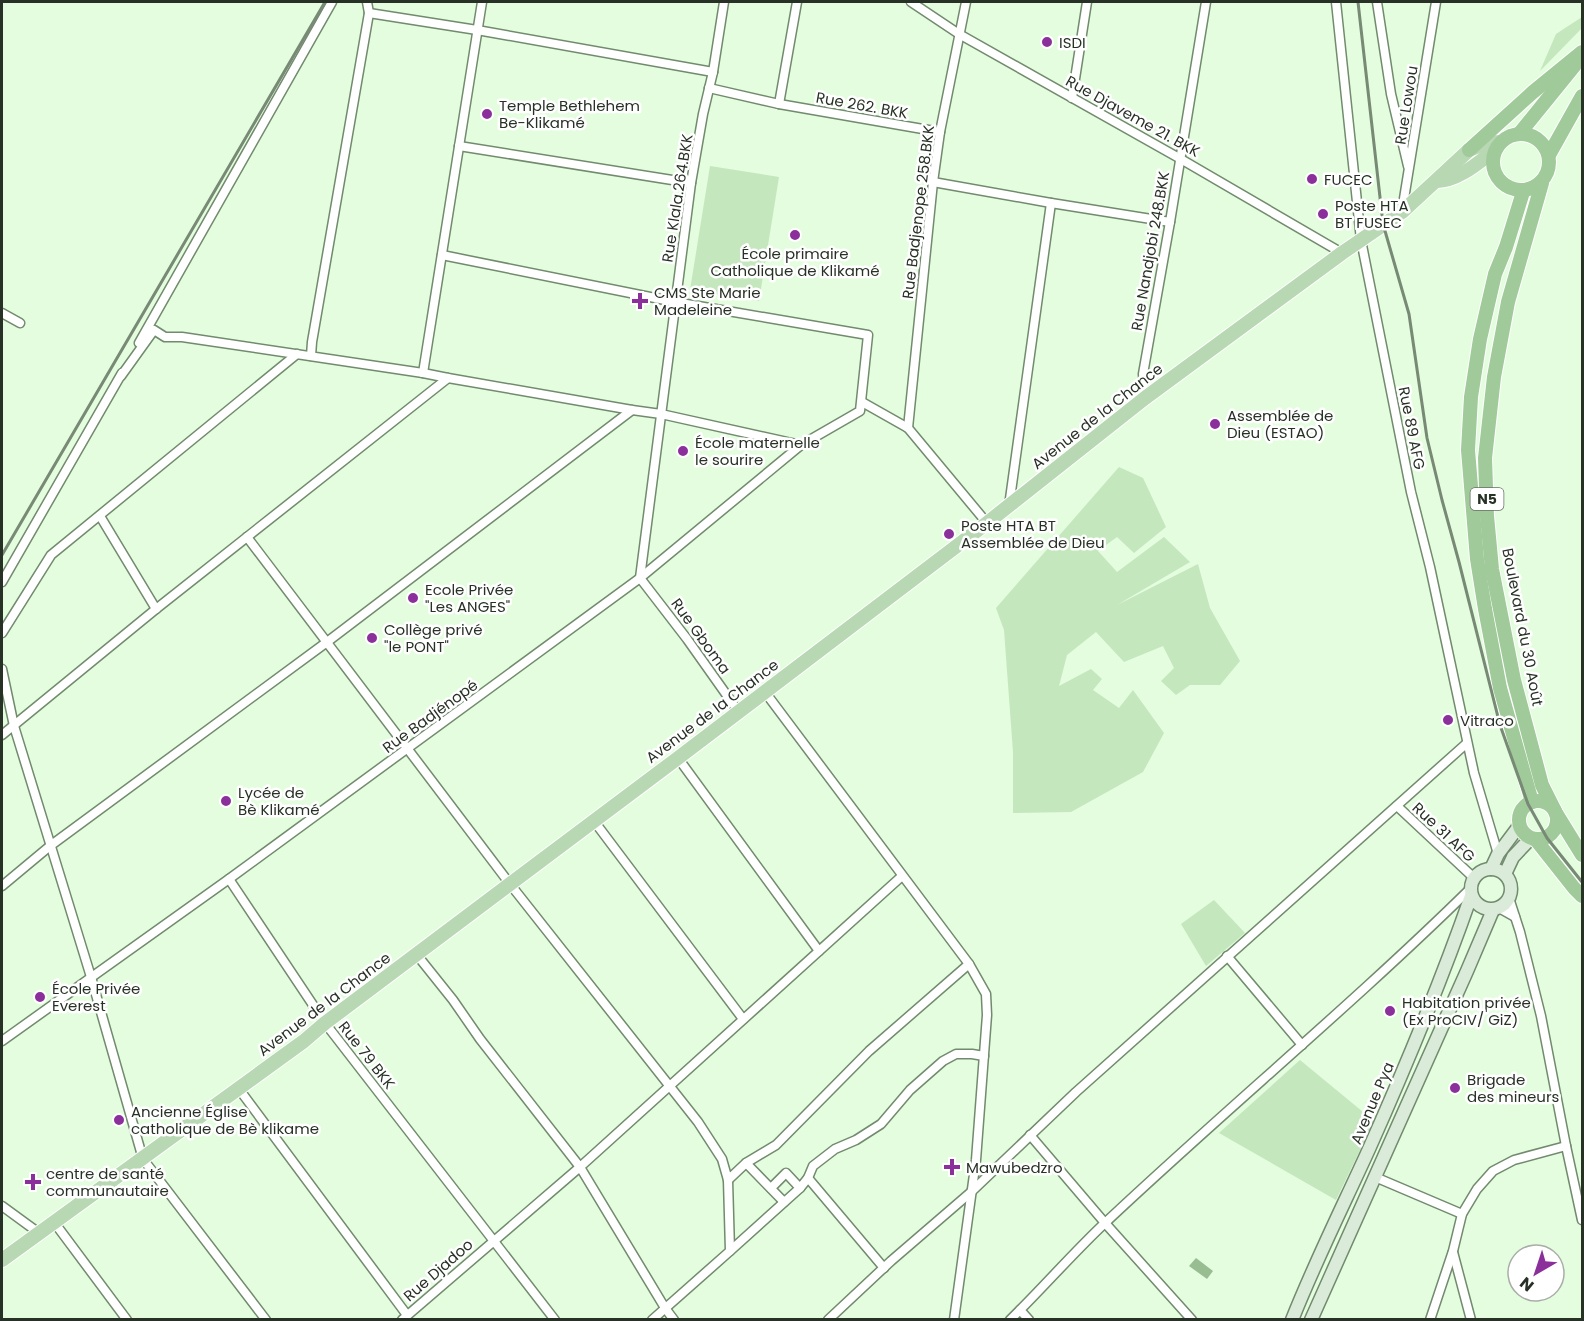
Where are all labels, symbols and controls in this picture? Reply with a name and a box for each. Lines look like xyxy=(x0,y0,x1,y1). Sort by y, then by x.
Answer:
place label: ISDI xyxy=(1059,32,1086,53)
marker: ISDI xyxy=(1040,35,1054,49)
street label: Rue Lowou xyxy=(1389,64,1423,146)
street label: Rue Djaveme 21. BKK xyxy=(1062,70,1204,162)
street label: Rue 262. BKK xyxy=(814,87,910,123)
place label: Temple Bethlehem Be-Klikamé xyxy=(499,95,640,133)
marker: Temple Bethlehem Be-Klikamé xyxy=(480,107,494,121)
street label: Rue Badjenope 258.BKK xyxy=(897,124,939,300)
street label: Rue Klala.264.BKK xyxy=(656,132,698,264)
place label: FUCEC xyxy=(1324,169,1373,190)
street label: Rue Nandjobi 248.BKK xyxy=(1126,170,1174,332)
marker: FUCEC xyxy=(1305,172,1319,186)
place label: Poste HTA BT FUSEC xyxy=(1335,195,1409,233)
marker: Poste HTA BT FUSEC xyxy=(1316,207,1330,221)
marker: École primaire Catholique de Klikamé xyxy=(788,228,802,242)
place label: École primaire Catholique de Klikamé xyxy=(710,243,880,281)
place label: CMS Ste Marie Madeleine xyxy=(654,282,761,320)
marker: CMS Ste Marie Madeleine xyxy=(631,292,649,310)
street label: Avenue de la Chance xyxy=(1027,358,1167,474)
street label: Rue 89 AFG xyxy=(1394,385,1430,472)
place label: Assemblée de Dieu (ESTAO) xyxy=(1227,405,1333,443)
marker: Assemblée de Dieu (ESTAO) xyxy=(1208,417,1222,431)
place label: École maternelle le sourire xyxy=(695,432,820,470)
marker: École maternelle le sourire xyxy=(676,444,690,458)
road number: N5 xyxy=(1470,488,1504,510)
place label: Poste HTA BT Assemblée de Dieu xyxy=(961,515,1105,553)
marker: Poste HTA BT Assemblée de Dieu xyxy=(942,527,956,541)
street label: Boulevard du 30 Août xyxy=(1497,546,1549,708)
place label: Ecole Privée "Les ANGES" xyxy=(425,579,513,617)
marker: Ecole Privée "Les ANGES" xyxy=(406,591,420,605)
street label: Rue Gboma xyxy=(666,594,736,678)
place label: Collège privé "le PONT" xyxy=(384,619,482,657)
marker: Collège privé "le PONT" xyxy=(365,631,379,645)
street label: Avenue de la Chance xyxy=(641,654,783,768)
street label: Rue Badjénopé xyxy=(378,674,482,758)
place label: Vitraco xyxy=(1460,710,1514,731)
marker: Vitraco xyxy=(1441,713,1455,727)
place label: Lycée de Bè Klikamé xyxy=(238,782,319,820)
marker: Lycée de Bè Klikamé xyxy=(219,794,233,808)
street label: Rue 31 AFG xyxy=(1408,797,1480,867)
street label: Avenue de la Chance xyxy=(253,947,395,1061)
place label: École Privée Everest xyxy=(52,978,140,1016)
marker: École Privée Everest xyxy=(33,990,47,1004)
place label: Habitation privée (Ex ProCIV/ GiZ) xyxy=(1402,992,1531,1030)
marker: Habitation privée (Ex ProCIV/ GiZ) xyxy=(1383,1004,1397,1018)
street label: Rue 79 BKK xyxy=(334,1017,400,1093)
street label: Avenue Pya xyxy=(1345,1059,1399,1147)
place label: Brigade des mineurs xyxy=(1467,1069,1560,1107)
marker: Brigade des mineurs xyxy=(1448,1081,1462,1095)
place label: Ancienne Église catholique de Bè klikame xyxy=(131,1101,319,1139)
marker: Ancienne Église catholique de Bè klikame xyxy=(112,1113,126,1127)
place label: Mawubedzro xyxy=(966,1157,1063,1178)
marker: Mawubedzro xyxy=(943,1158,961,1176)
place label: centre de santé communautaire xyxy=(46,1163,169,1201)
marker: centre de santé communautaire xyxy=(24,1173,42,1191)
street label: Rue Djadoo xyxy=(399,1234,477,1306)
north arrow xyxy=(1506,1243,1566,1303)
text: N xyxy=(1515,1272,1539,1297)

